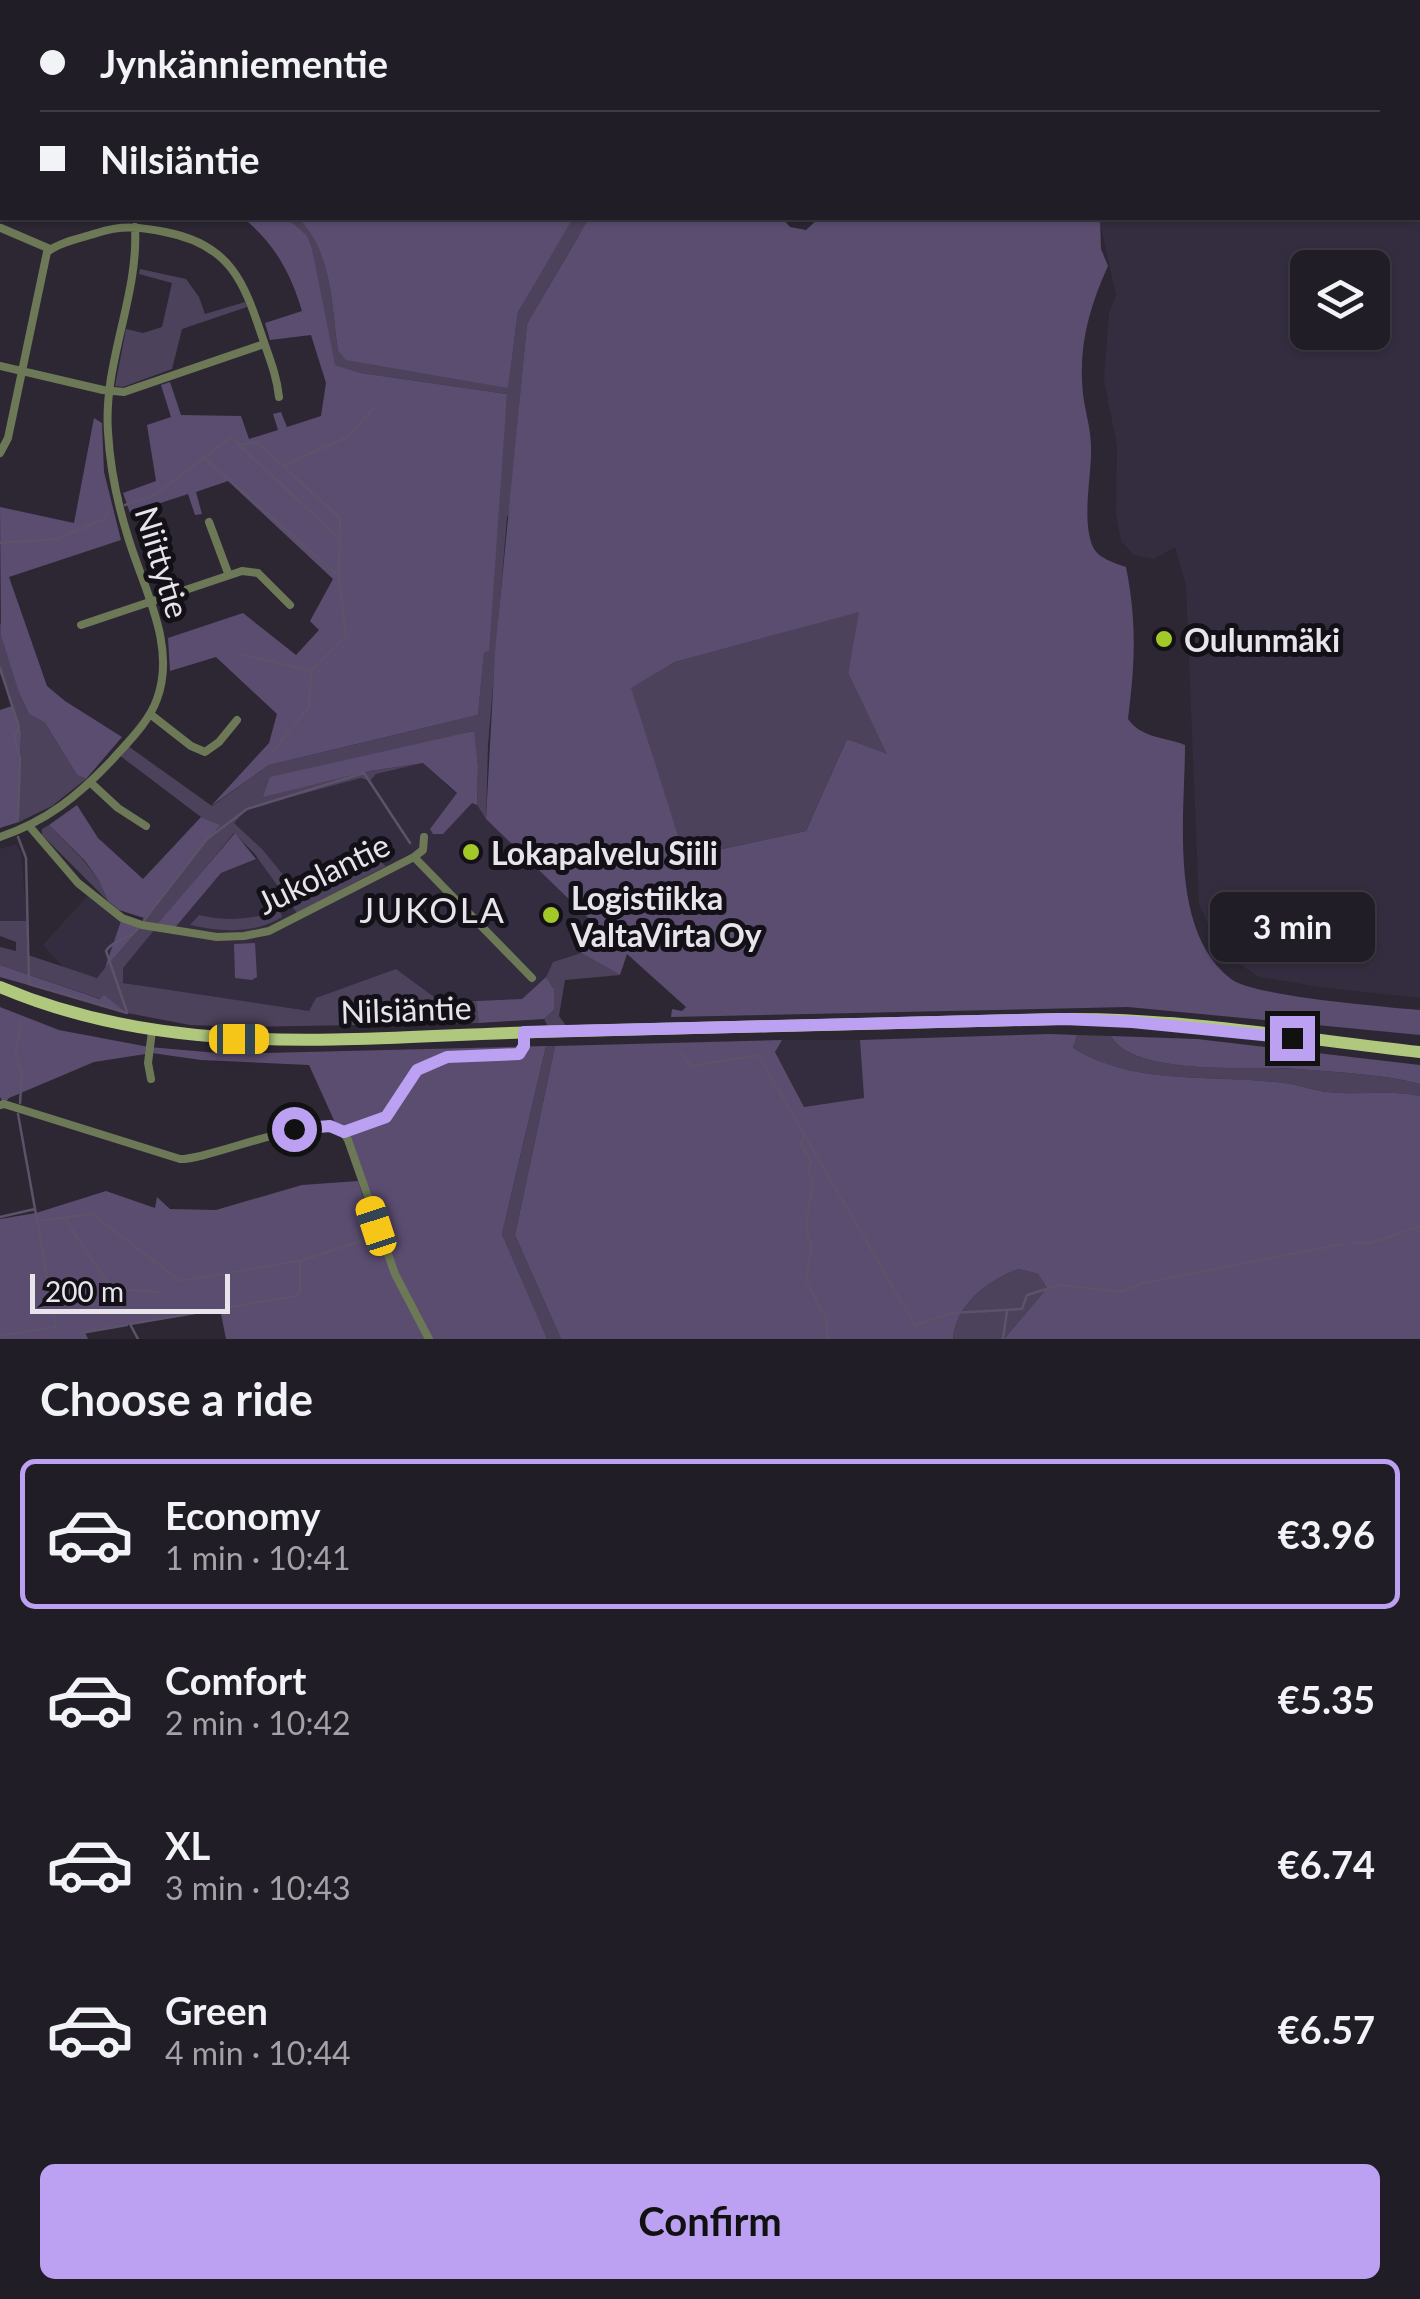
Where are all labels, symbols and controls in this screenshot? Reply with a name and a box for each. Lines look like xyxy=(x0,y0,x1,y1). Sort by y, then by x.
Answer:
text: Jynkänniementie xyxy=(100,40,388,86)
text: Nilsiäntie xyxy=(100,136,260,182)
map controls xyxy=(1290,250,1390,350)
button: layers xyxy=(1290,250,1390,350)
street label: Niittytie xyxy=(128,502,198,622)
place label: Oulunmäki xyxy=(1184,620,1340,659)
marker: Oulunmäki xyxy=(1153,628,1175,650)
street label: Jukolantie xyxy=(251,824,395,922)
place label: Lokapalvelu Siili xyxy=(491,833,718,872)
marker: Lokapalvelu Siili xyxy=(460,841,482,863)
place label: Logistiikka ValtaVirta Oy xyxy=(570,878,762,954)
district label: JUKOLA xyxy=(360,888,506,930)
callout: 3 min xyxy=(1210,893,1374,963)
marker: Logistiikka ValtaVirta Oy xyxy=(540,904,562,926)
text: 3 min xyxy=(1253,907,1332,946)
street label: Nilsiäntie xyxy=(340,987,472,1031)
route end xyxy=(1270,1016,1315,1061)
car xyxy=(209,1024,269,1054)
route start xyxy=(272,1107,317,1152)
car xyxy=(352,1193,400,1259)
scale bar xyxy=(30,1269,230,1314)
text: 200 m xyxy=(45,1274,124,1308)
text: Choose a ride xyxy=(40,1372,313,1426)
icon: car xyxy=(45,1489,135,1579)
text: Economy xyxy=(165,1492,320,1538)
text: €3.96 xyxy=(1278,1511,1375,1557)
text: 1 min · 10:41 xyxy=(165,1538,351,1577)
icon: car xyxy=(45,1654,135,1744)
text: Comfort xyxy=(165,1657,306,1703)
text: €5.35 xyxy=(1278,1676,1375,1722)
text: 2 min · 10:42 xyxy=(165,1703,351,1742)
icon: car xyxy=(45,1819,135,1909)
text: XL xyxy=(165,1822,210,1868)
text: €6.74 xyxy=(1278,1841,1375,1887)
text: 3 min · 10:43 xyxy=(165,1868,351,1907)
icon: car xyxy=(45,1984,135,2074)
text: Green xyxy=(165,1987,268,2033)
text: €6.57 xyxy=(1278,2006,1375,2052)
text: 4 min · 10:44 xyxy=(165,2033,351,2072)
button: Confirm xyxy=(40,2164,1380,2279)

